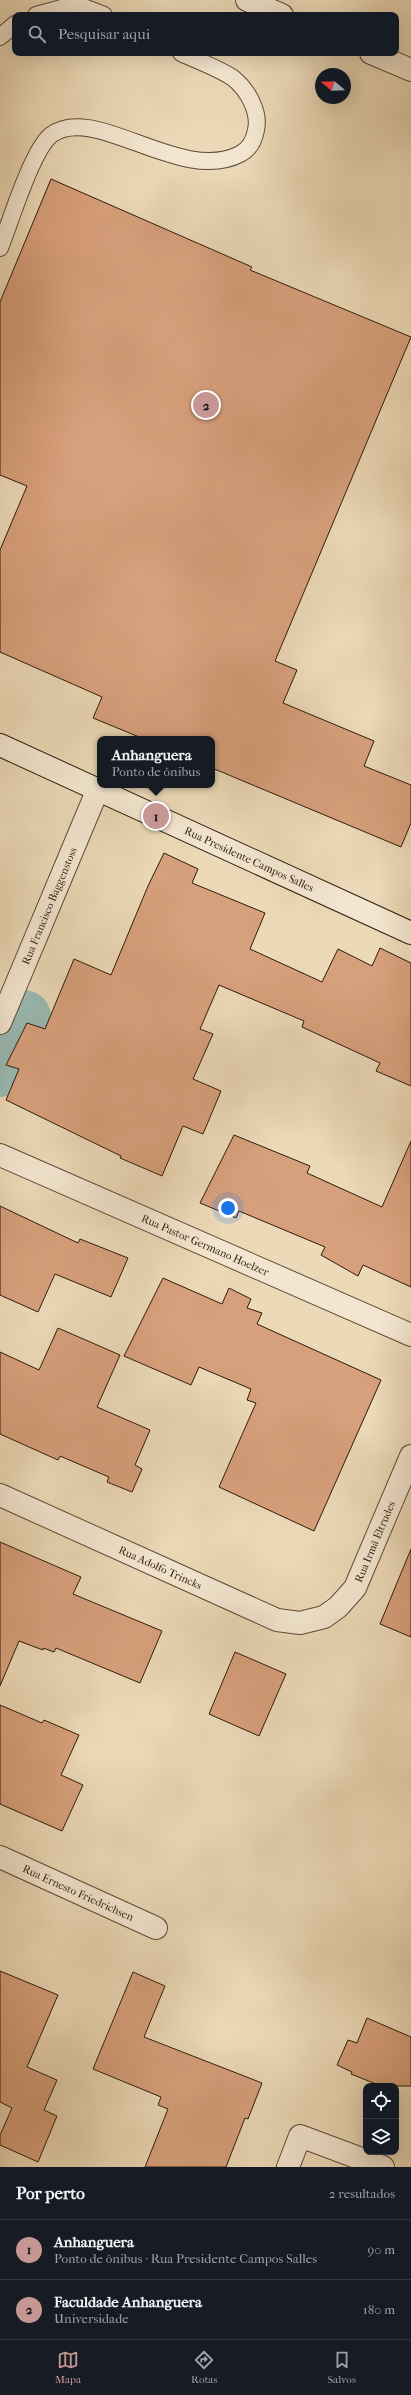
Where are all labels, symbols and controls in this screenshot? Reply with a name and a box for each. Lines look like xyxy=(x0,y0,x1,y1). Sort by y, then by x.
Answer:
search box xyxy=(12,12,399,56)
icon: search xyxy=(26,23,48,45)
text: Pesquisar aqui xyxy=(58,25,150,43)
north arrow xyxy=(315,68,351,104)
pin: 2 xyxy=(193,390,219,420)
popup xyxy=(97,736,215,788)
text: Anhanguera xyxy=(112,746,192,764)
text: Ponto de ônibus xyxy=(112,764,200,779)
pin: 1 xyxy=(143,801,169,831)
street label: Rua Presidente Campos Salles xyxy=(182,824,316,895)
street label: Rua Francisco Baggenstoss xyxy=(19,845,80,967)
your location xyxy=(218,1198,238,1218)
street label: Rua Pastor Germano Hoelzer xyxy=(139,1212,271,1279)
street label: Rua Irmã Eltrudes xyxy=(352,1499,398,1584)
street label: Rua Adolfo Trincks xyxy=(117,1543,204,1592)
street label: Rua Ernesto Friedrichsen xyxy=(20,1862,136,1924)
map controls xyxy=(363,2083,399,2155)
button: locate xyxy=(363,2083,399,2119)
button: layers xyxy=(363,2119,399,2155)
text: Por perto xyxy=(16,2183,85,2203)
text: 2 resultados xyxy=(329,2186,395,2201)
text: Anhanguera xyxy=(54,2233,134,2251)
text: 1 xyxy=(27,2242,31,2257)
text: 90 m xyxy=(367,2242,395,2257)
text: Ponto de ônibus · Rua Presidente Campos Salles xyxy=(54,2251,317,2266)
text: Faculdade Anhanguera xyxy=(54,2293,202,2311)
text: 2 xyxy=(26,2302,32,2317)
text: 180 m xyxy=(363,2302,395,2317)
text: Universidade xyxy=(54,2311,129,2326)
tab: Mapa xyxy=(55,2349,81,2386)
tab: Rotas xyxy=(191,2349,218,2386)
tab: Salvos xyxy=(327,2349,356,2386)

